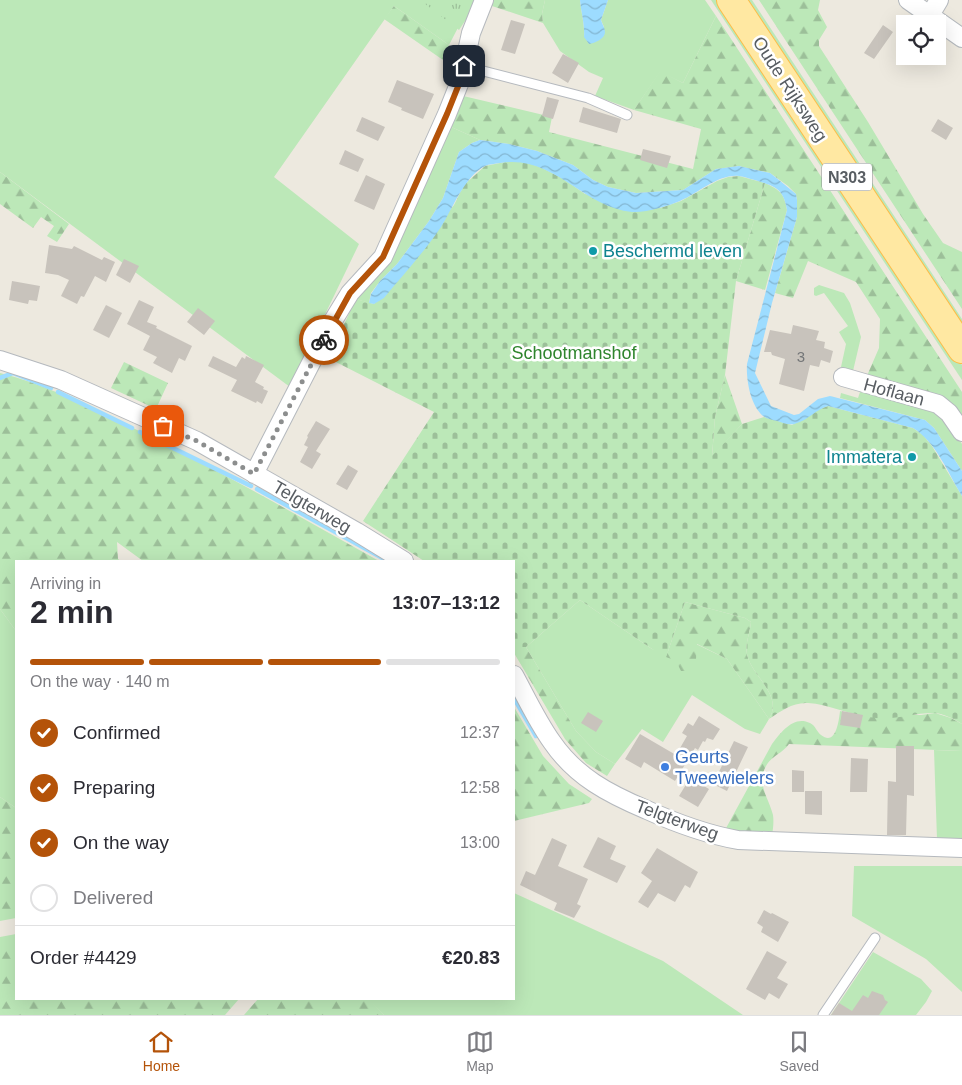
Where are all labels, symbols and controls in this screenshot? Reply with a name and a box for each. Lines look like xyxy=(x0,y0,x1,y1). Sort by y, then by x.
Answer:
map controls xyxy=(896,15,946,65)
button: locate xyxy=(896,15,946,65)
street label: Oude Rijksweg xyxy=(749,33,831,145)
pin xyxy=(443,45,485,87)
icon: home xyxy=(450,52,478,80)
road number: N303 xyxy=(822,163,872,190)
place label: Beschermd leven xyxy=(603,241,742,261)
marker: Beschermd leven xyxy=(587,245,599,257)
courier xyxy=(299,315,349,365)
icon: bike xyxy=(310,326,338,354)
park label: Schootmanshof xyxy=(511,343,638,363)
house number: 3 xyxy=(797,348,805,365)
street label: Hoflaan xyxy=(861,374,927,410)
pin xyxy=(142,405,184,447)
icon: bag xyxy=(149,412,177,440)
place label: Immatera xyxy=(826,447,903,467)
marker: Immatera xyxy=(906,451,918,463)
street label: Telgterweg xyxy=(269,477,355,537)
text: Arriving in xyxy=(30,575,101,592)
text: 13:07–13:12 xyxy=(392,592,500,613)
text: 2 min xyxy=(30,594,114,630)
text: On the way · 140 m xyxy=(30,673,170,690)
icon: check xyxy=(30,719,58,747)
text: Confirmed xyxy=(73,722,161,743)
text: 12:37 xyxy=(460,724,500,741)
place label: Geurts Tweewielers xyxy=(675,747,774,788)
marker: Geurts Tweewielers xyxy=(659,761,671,773)
icon: check xyxy=(30,774,58,802)
text: Preparing xyxy=(73,777,155,798)
text: 12:58 xyxy=(460,779,500,796)
street label: Telgterweg xyxy=(633,796,721,844)
icon: check xyxy=(30,829,58,857)
text: On the way xyxy=(73,832,169,853)
text: 13:00 xyxy=(460,834,500,851)
text: Delivered xyxy=(73,887,153,908)
text: Order #4429 xyxy=(30,947,137,968)
text: €20.83 xyxy=(442,947,500,968)
tab: Home xyxy=(143,1028,180,1074)
tab: Map xyxy=(466,1028,494,1074)
tab: Saved xyxy=(779,1028,819,1074)

